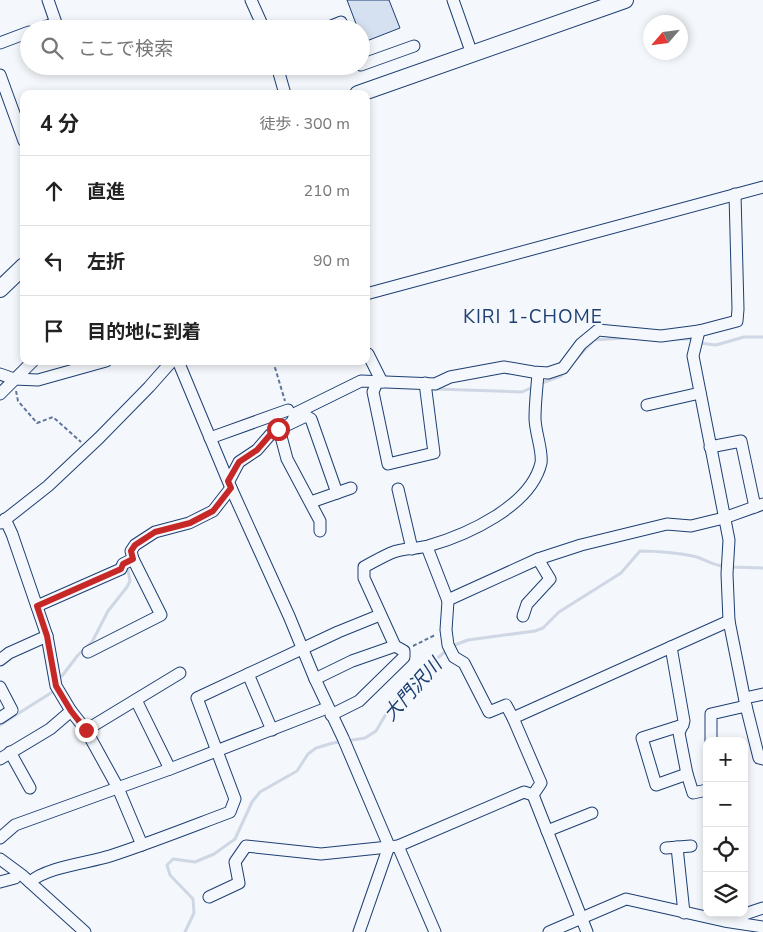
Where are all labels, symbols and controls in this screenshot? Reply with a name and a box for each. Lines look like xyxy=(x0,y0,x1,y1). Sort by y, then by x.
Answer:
north arrow xyxy=(643,15,688,60)
search box xyxy=(20,20,370,75)
icon: search xyxy=(38,34,66,62)
text: ここで検索 xyxy=(78,36,173,62)
text: 4 分 xyxy=(40,110,79,138)
text: 徒歩 · 300 m xyxy=(260,113,350,135)
icon: ahead xyxy=(40,177,68,205)
text: 直進 xyxy=(87,179,125,205)
text: 210 m xyxy=(303,180,350,202)
icon: left xyxy=(40,247,68,275)
text: 左折 xyxy=(87,249,125,275)
text: 90 m xyxy=(313,250,350,272)
district label: KIRI 1-CHOME xyxy=(463,304,603,330)
icon: arrive xyxy=(40,317,68,345)
text: 目的地に到着 xyxy=(87,319,201,345)
route start xyxy=(267,418,290,441)
water label: 大門沢川 xyxy=(378,651,449,727)
route end xyxy=(75,719,98,742)
map controls xyxy=(703,737,748,917)
button: + xyxy=(703,737,748,782)
button: − xyxy=(703,782,748,827)
button: locate xyxy=(703,827,748,872)
button: layers xyxy=(703,872,748,917)

